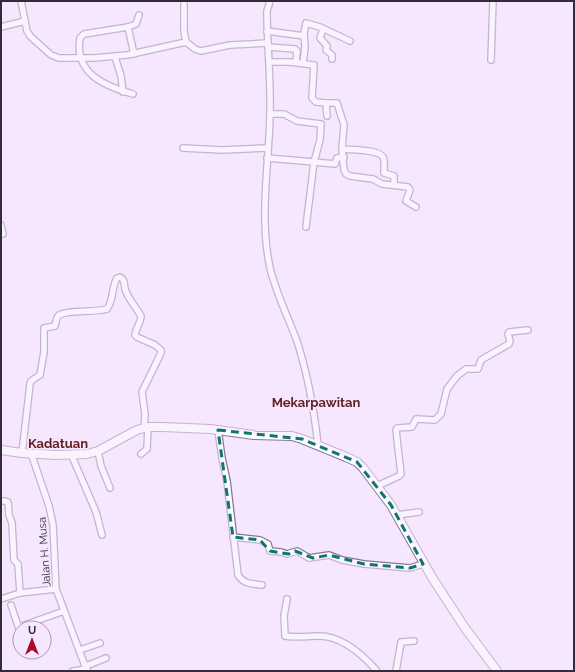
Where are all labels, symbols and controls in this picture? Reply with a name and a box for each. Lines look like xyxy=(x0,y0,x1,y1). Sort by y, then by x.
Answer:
district label: Mekarpawitan xyxy=(272,395,360,410)
district label: Kadatuan xyxy=(28,436,88,451)
street label: Jalan H. Musa xyxy=(36,517,53,587)
north arrow xyxy=(12,620,52,660)
text: U xyxy=(28,624,36,637)

